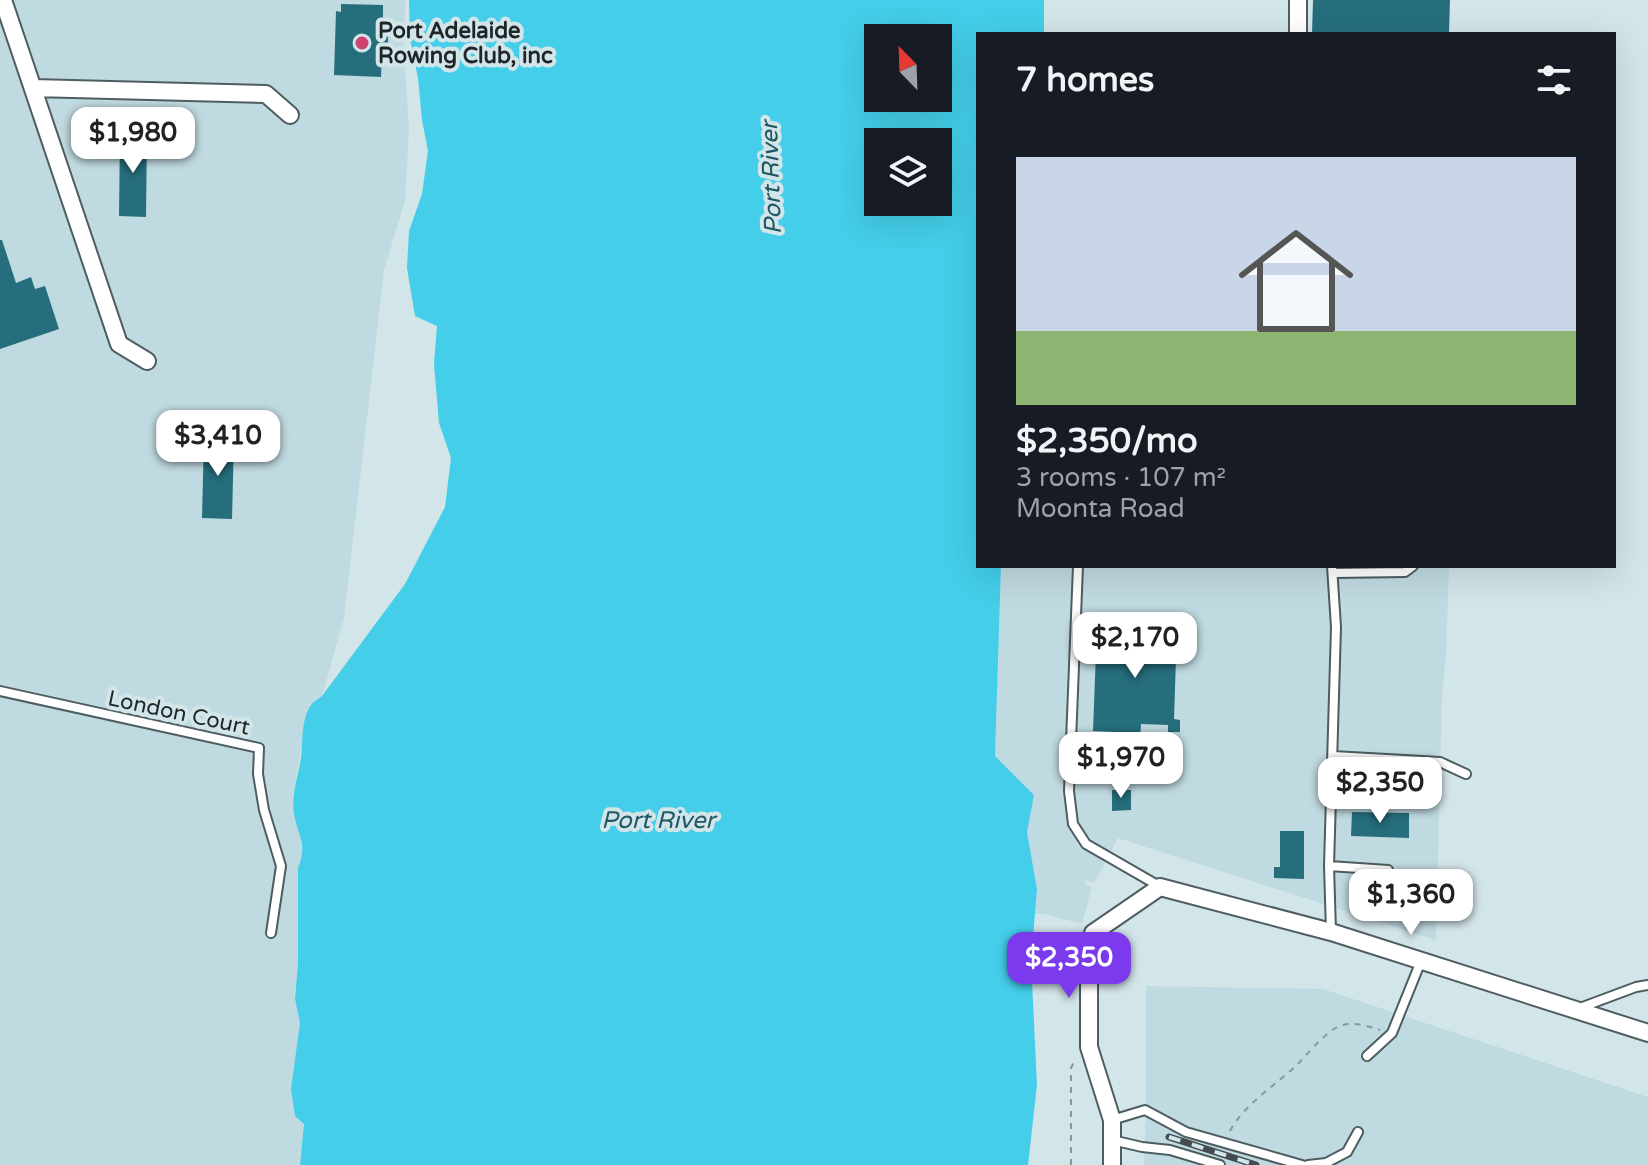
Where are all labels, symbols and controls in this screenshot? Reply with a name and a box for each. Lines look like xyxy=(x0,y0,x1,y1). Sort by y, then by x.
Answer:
place label: Port Adelaide Rowing Club, inc xyxy=(378,18,553,69)
north arrow xyxy=(864,24,952,112)
map controls xyxy=(864,24,952,216)
marker: Port Adelaide Rowing Club, inc xyxy=(353,34,371,52)
icon: filters xyxy=(1532,58,1576,102)
text: 7 homes xyxy=(1016,60,1154,101)
pin: $1,980 xyxy=(68,107,198,175)
text: $1,980 xyxy=(89,117,177,148)
water label: Port River xyxy=(755,118,788,235)
button: layers xyxy=(864,128,952,216)
icon: home xyxy=(1224,209,1368,353)
pin: $3,410 xyxy=(153,410,283,478)
text: $3,410 xyxy=(174,420,262,451)
text: $2,350/mo xyxy=(1016,421,1198,462)
text: 3 rooms · 107 m² xyxy=(1016,462,1226,493)
text: Moonta Road xyxy=(1016,493,1185,524)
pin: $2,170 xyxy=(1070,612,1200,680)
text: $2,170 xyxy=(1091,622,1179,653)
street label: London Court xyxy=(105,685,252,741)
pin: $1,970 xyxy=(1056,732,1186,800)
text: $1,970 xyxy=(1077,742,1165,773)
pin: $2,350 xyxy=(1315,757,1445,825)
text: $2,350 xyxy=(1336,767,1424,798)
water label: Port River xyxy=(601,806,717,835)
pin: $1,360 xyxy=(1346,869,1476,937)
text: $1,360 xyxy=(1367,879,1455,910)
pin: $2,350 xyxy=(1004,932,1134,1000)
text: $2,350 xyxy=(1025,942,1113,973)

